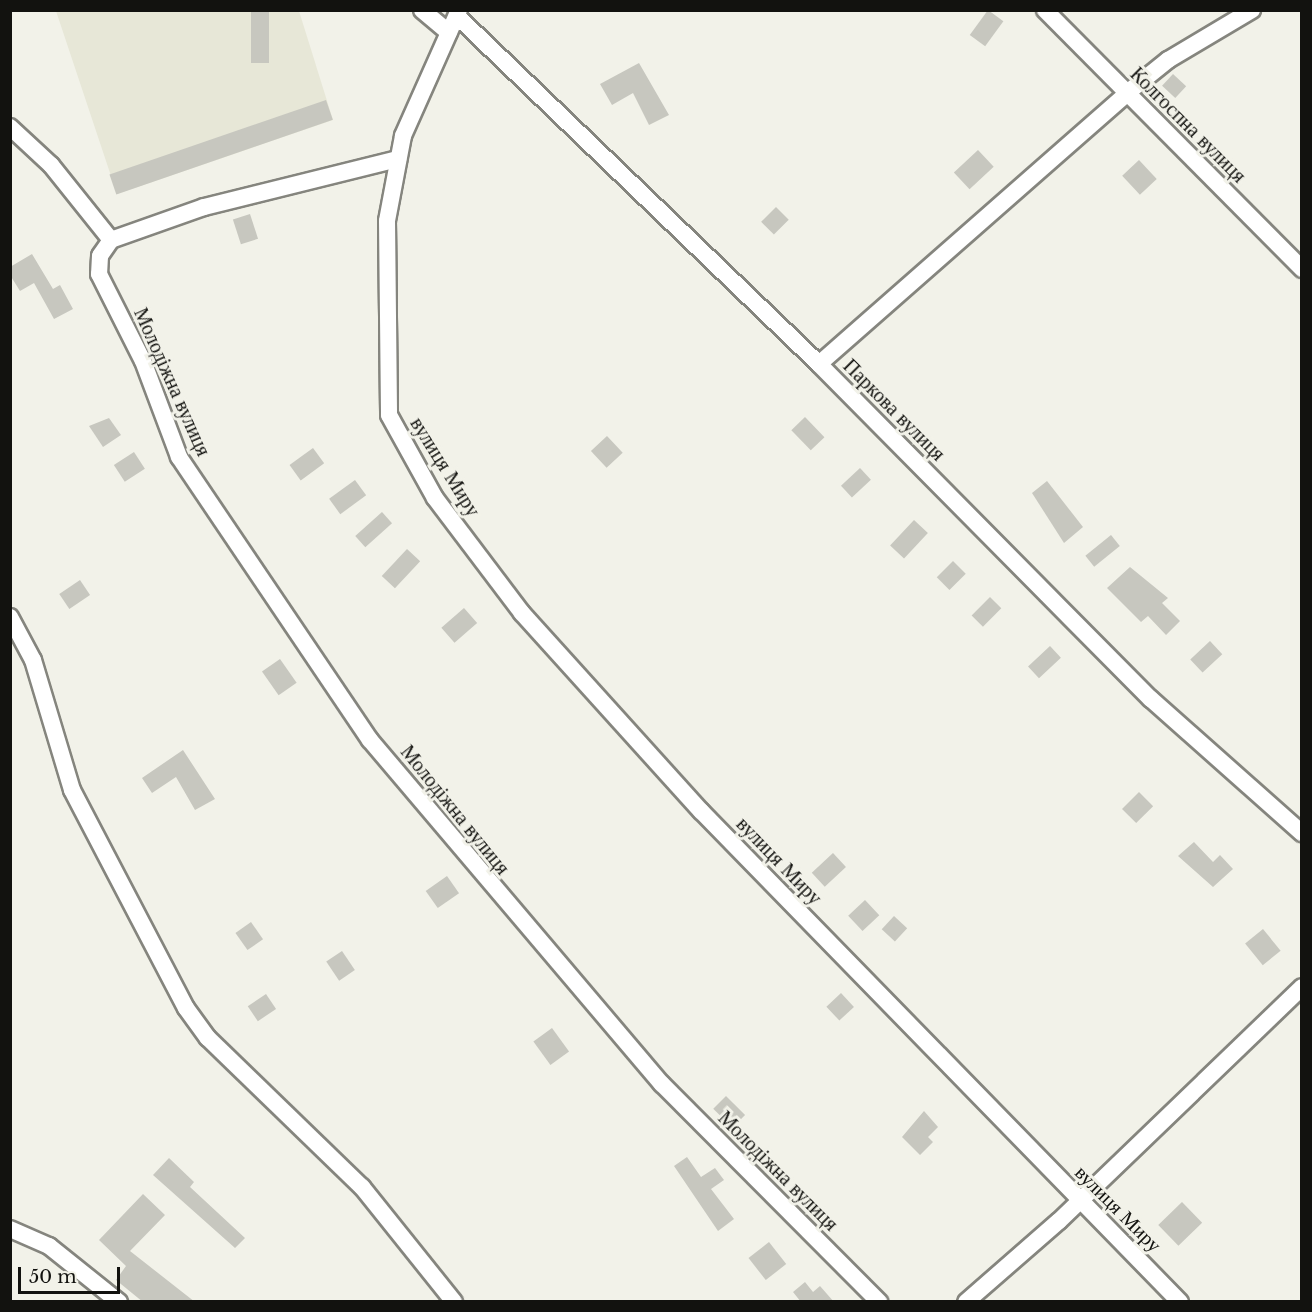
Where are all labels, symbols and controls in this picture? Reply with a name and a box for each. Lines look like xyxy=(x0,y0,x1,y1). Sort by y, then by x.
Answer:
street label: Колгоспна вулиця xyxy=(1125,62,1251,188)
street label: Молодіжна вулиця xyxy=(129,304,215,460)
street label: Паркова вулиця xyxy=(838,354,950,466)
street label: вулиця Миру xyxy=(405,413,485,521)
street label: Молодіжна вулиця xyxy=(395,740,515,880)
street label: вулиця Миру xyxy=(731,812,827,910)
street label: Молодіжна вулиця xyxy=(713,1106,843,1236)
street label: вулиця Миру xyxy=(1070,1161,1166,1257)
scale bar xyxy=(21,1255,123,1293)
text: 50 m xyxy=(29,1266,77,1288)

